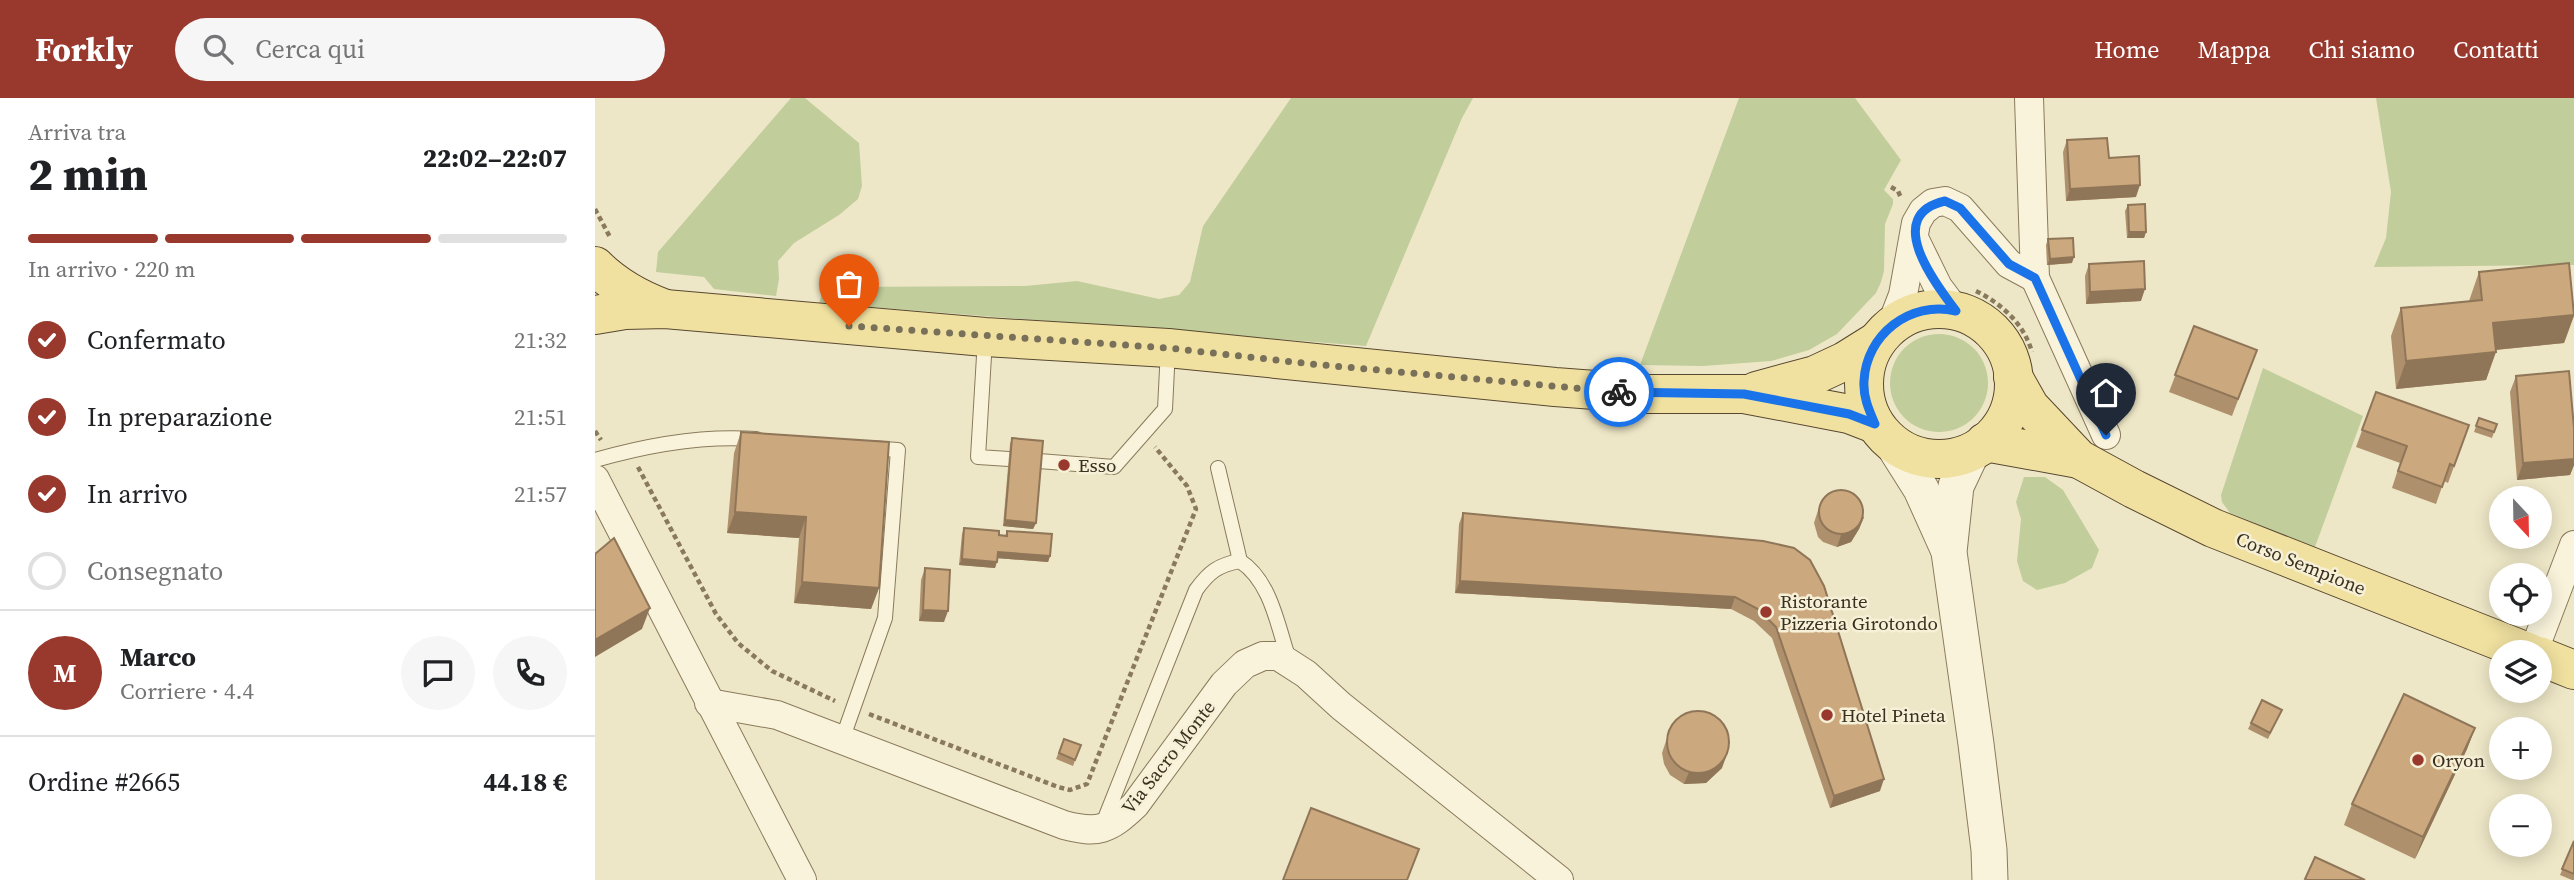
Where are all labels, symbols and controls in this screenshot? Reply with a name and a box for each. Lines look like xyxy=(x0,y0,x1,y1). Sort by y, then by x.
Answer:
search box xyxy=(175,18,665,81)
text: Forkly xyxy=(35,27,133,72)
icon: search xyxy=(199,30,237,68)
text: Cerca qui xyxy=(255,31,365,67)
text: Home xyxy=(2094,33,2160,66)
text: Mappa xyxy=(2198,33,2270,66)
text: Chi siamo xyxy=(2308,33,2415,66)
text: Contatti xyxy=(2453,33,2539,66)
text: Arriva tra xyxy=(28,116,126,148)
text: 22:02–22:07 xyxy=(423,140,567,176)
text: 2 min xyxy=(28,142,148,205)
text: In arrivo · 220 m xyxy=(28,253,195,285)
pin xyxy=(819,254,879,326)
icon: bag xyxy=(830,265,868,303)
icon: check xyxy=(28,321,66,359)
text: Confermato xyxy=(87,322,226,358)
text: 21:32 xyxy=(514,324,567,356)
courier xyxy=(1584,357,1654,427)
pin xyxy=(2076,363,2136,435)
icon: bike xyxy=(1600,373,1638,411)
icon: home xyxy=(2087,374,2125,412)
icon: check xyxy=(28,398,66,436)
text: In preparazione xyxy=(87,399,272,435)
text: 21:51 xyxy=(514,401,567,433)
place label: Esso xyxy=(1078,452,1116,478)
marker: Esso xyxy=(1056,457,1072,473)
icon: check xyxy=(28,475,66,513)
text: In arrivo xyxy=(87,476,188,512)
text: 21:57 xyxy=(514,478,567,510)
north arrow xyxy=(2489,486,2551,550)
map controls xyxy=(2489,486,2552,857)
street label: Corso Sempione xyxy=(2232,525,2370,601)
text: Consegnato xyxy=(87,553,223,589)
button: locate xyxy=(2489,563,2552,626)
place label: Ristorante Pizzeria Girotondo xyxy=(1780,588,1938,636)
marker: Ristorante Pizzeria Girotondo xyxy=(1758,604,1774,620)
button: chat xyxy=(401,636,475,710)
button: phone xyxy=(493,636,567,710)
text: Marco xyxy=(120,639,196,675)
button: layers xyxy=(2489,640,2552,703)
text: M xyxy=(53,655,77,691)
text: Corriere · 4.4 xyxy=(120,675,254,707)
street label: Via Sacro Monte xyxy=(1115,695,1221,819)
place label: Hotel Pineta xyxy=(1841,702,1946,728)
marker: Hotel Pineta xyxy=(1819,707,1835,723)
button: + xyxy=(2489,717,2552,780)
place label: Oryon xyxy=(2432,747,2485,773)
marker: Oryon xyxy=(2410,752,2426,768)
text: Ordine #2665 xyxy=(28,764,180,800)
text: 44.18 € xyxy=(483,764,567,800)
button: − xyxy=(2489,794,2552,857)

